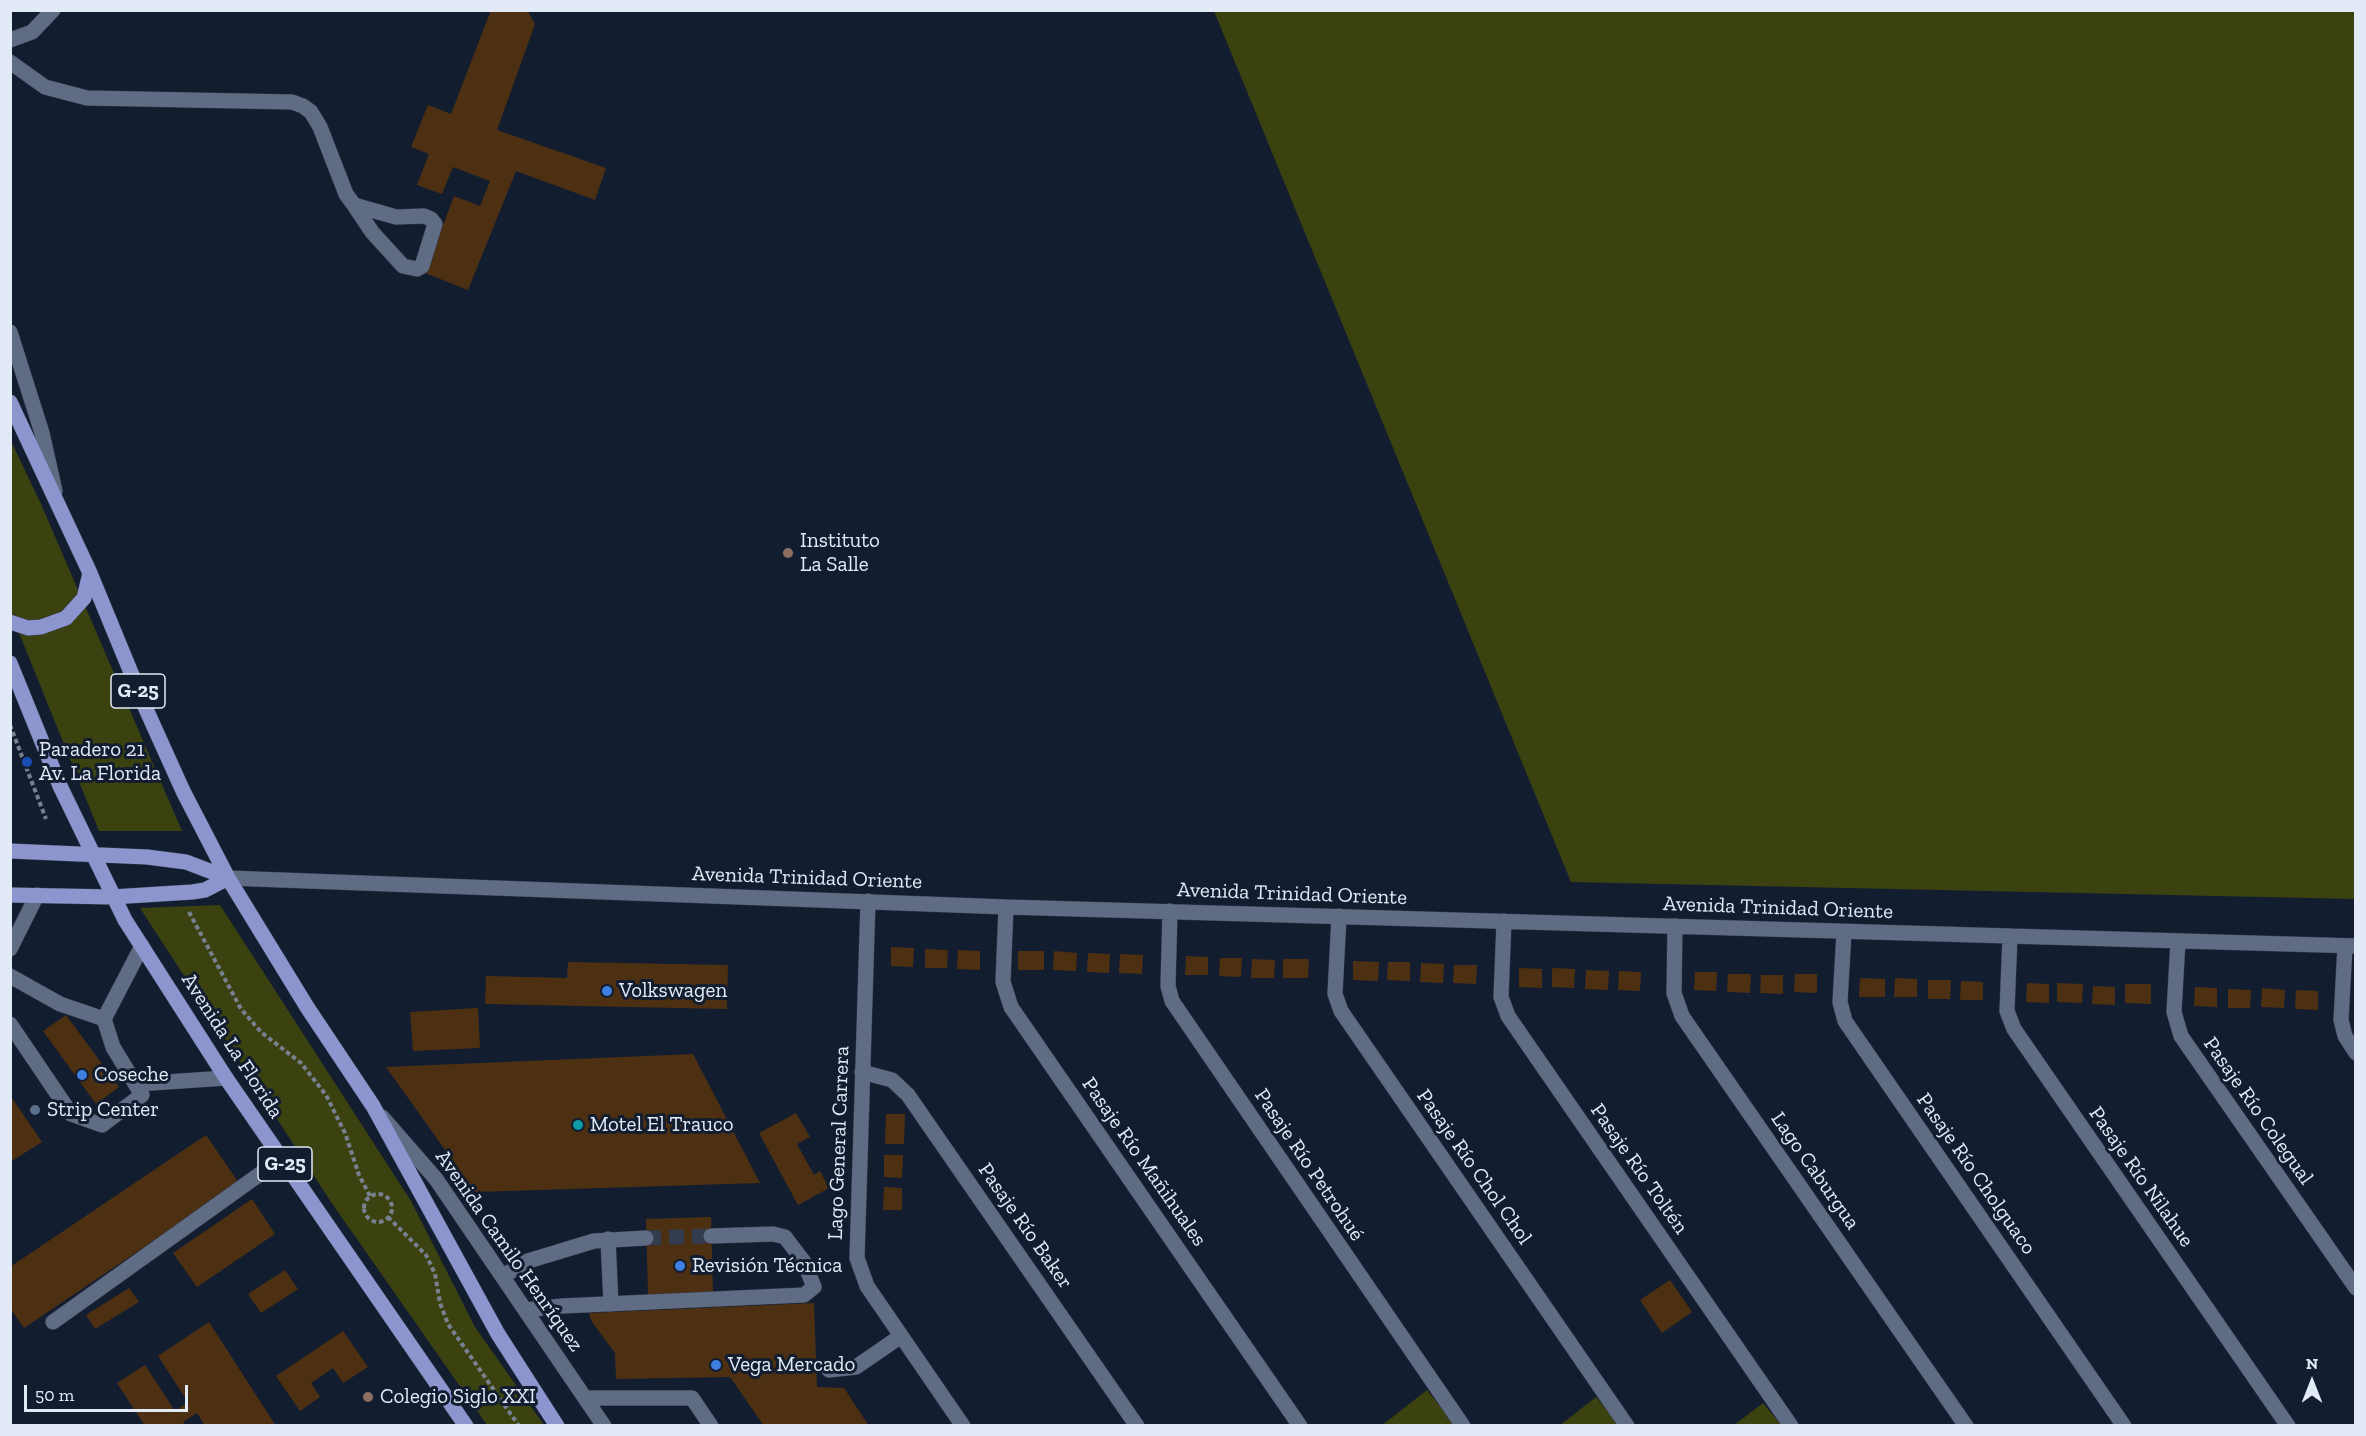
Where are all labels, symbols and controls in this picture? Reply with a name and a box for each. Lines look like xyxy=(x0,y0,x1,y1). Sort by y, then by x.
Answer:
place label: Instituto La Salle xyxy=(800,528,880,578)
marker: Instituto La Salle xyxy=(781,546,795,560)
road number: G-25 xyxy=(111,674,165,708)
place label: Paradero 21 Av. La Florida xyxy=(39,737,161,787)
marker: Paradero 21 Av. La Florida xyxy=(20,755,34,769)
street label: Avenida Trinidad Oriente xyxy=(692,861,922,895)
street label: Avenida Trinidad Oriente xyxy=(1177,877,1407,911)
street label: Avenida Trinidad Oriente xyxy=(1663,891,1893,925)
street label: Avenida La Florida xyxy=(176,969,288,1123)
place label: Volkswagen xyxy=(619,978,727,1004)
marker: Volkswagen xyxy=(600,984,614,998)
street label: Pasaje Río Colegual xyxy=(2198,1032,2318,1190)
street label: Lago General Carrera xyxy=(823,1045,855,1241)
place label: Coseche xyxy=(94,1062,169,1088)
marker: Coseche xyxy=(75,1068,89,1082)
street label: Pasaje Río Mañihuales xyxy=(1076,1073,1212,1251)
street label: Pasaje Río Petrohué xyxy=(1249,1084,1369,1246)
street label: Pasaje Río Chol Chol xyxy=(1411,1084,1537,1250)
street label: Pasaje Río Cholguaco xyxy=(1911,1088,2041,1260)
place label: Strip Center xyxy=(47,1097,159,1123)
street label: Pasaje Río Toltén xyxy=(1585,1099,1693,1239)
street label: Pasaje Río Nilahue xyxy=(2083,1102,2199,1252)
marker: Strip Center xyxy=(28,1103,42,1117)
street label: Lago Caburgua xyxy=(1765,1107,1865,1235)
place label: Motel El Trauco xyxy=(590,1112,733,1138)
marker: Motel El Trauco xyxy=(571,1118,585,1132)
street label: Avenida Camilo Henríquez xyxy=(430,1145,588,1357)
road number: G-25 xyxy=(258,1147,312,1181)
street label: Pasaje Río Baker xyxy=(972,1158,1078,1294)
place label: Revisión Técnica xyxy=(692,1253,842,1279)
marker: Revisión Técnica xyxy=(673,1259,687,1273)
place label: Vega Mercado xyxy=(728,1352,855,1378)
north arrow xyxy=(2282,1352,2342,1412)
text: N xyxy=(2306,1354,2318,1373)
marker: Vega Mercado xyxy=(709,1358,723,1372)
scale bar xyxy=(27,1373,190,1411)
text: 50 m xyxy=(35,1384,74,1406)
place label: Colegio Siglo XXI xyxy=(380,1384,536,1410)
marker: Colegio Siglo XXI xyxy=(361,1390,375,1404)

